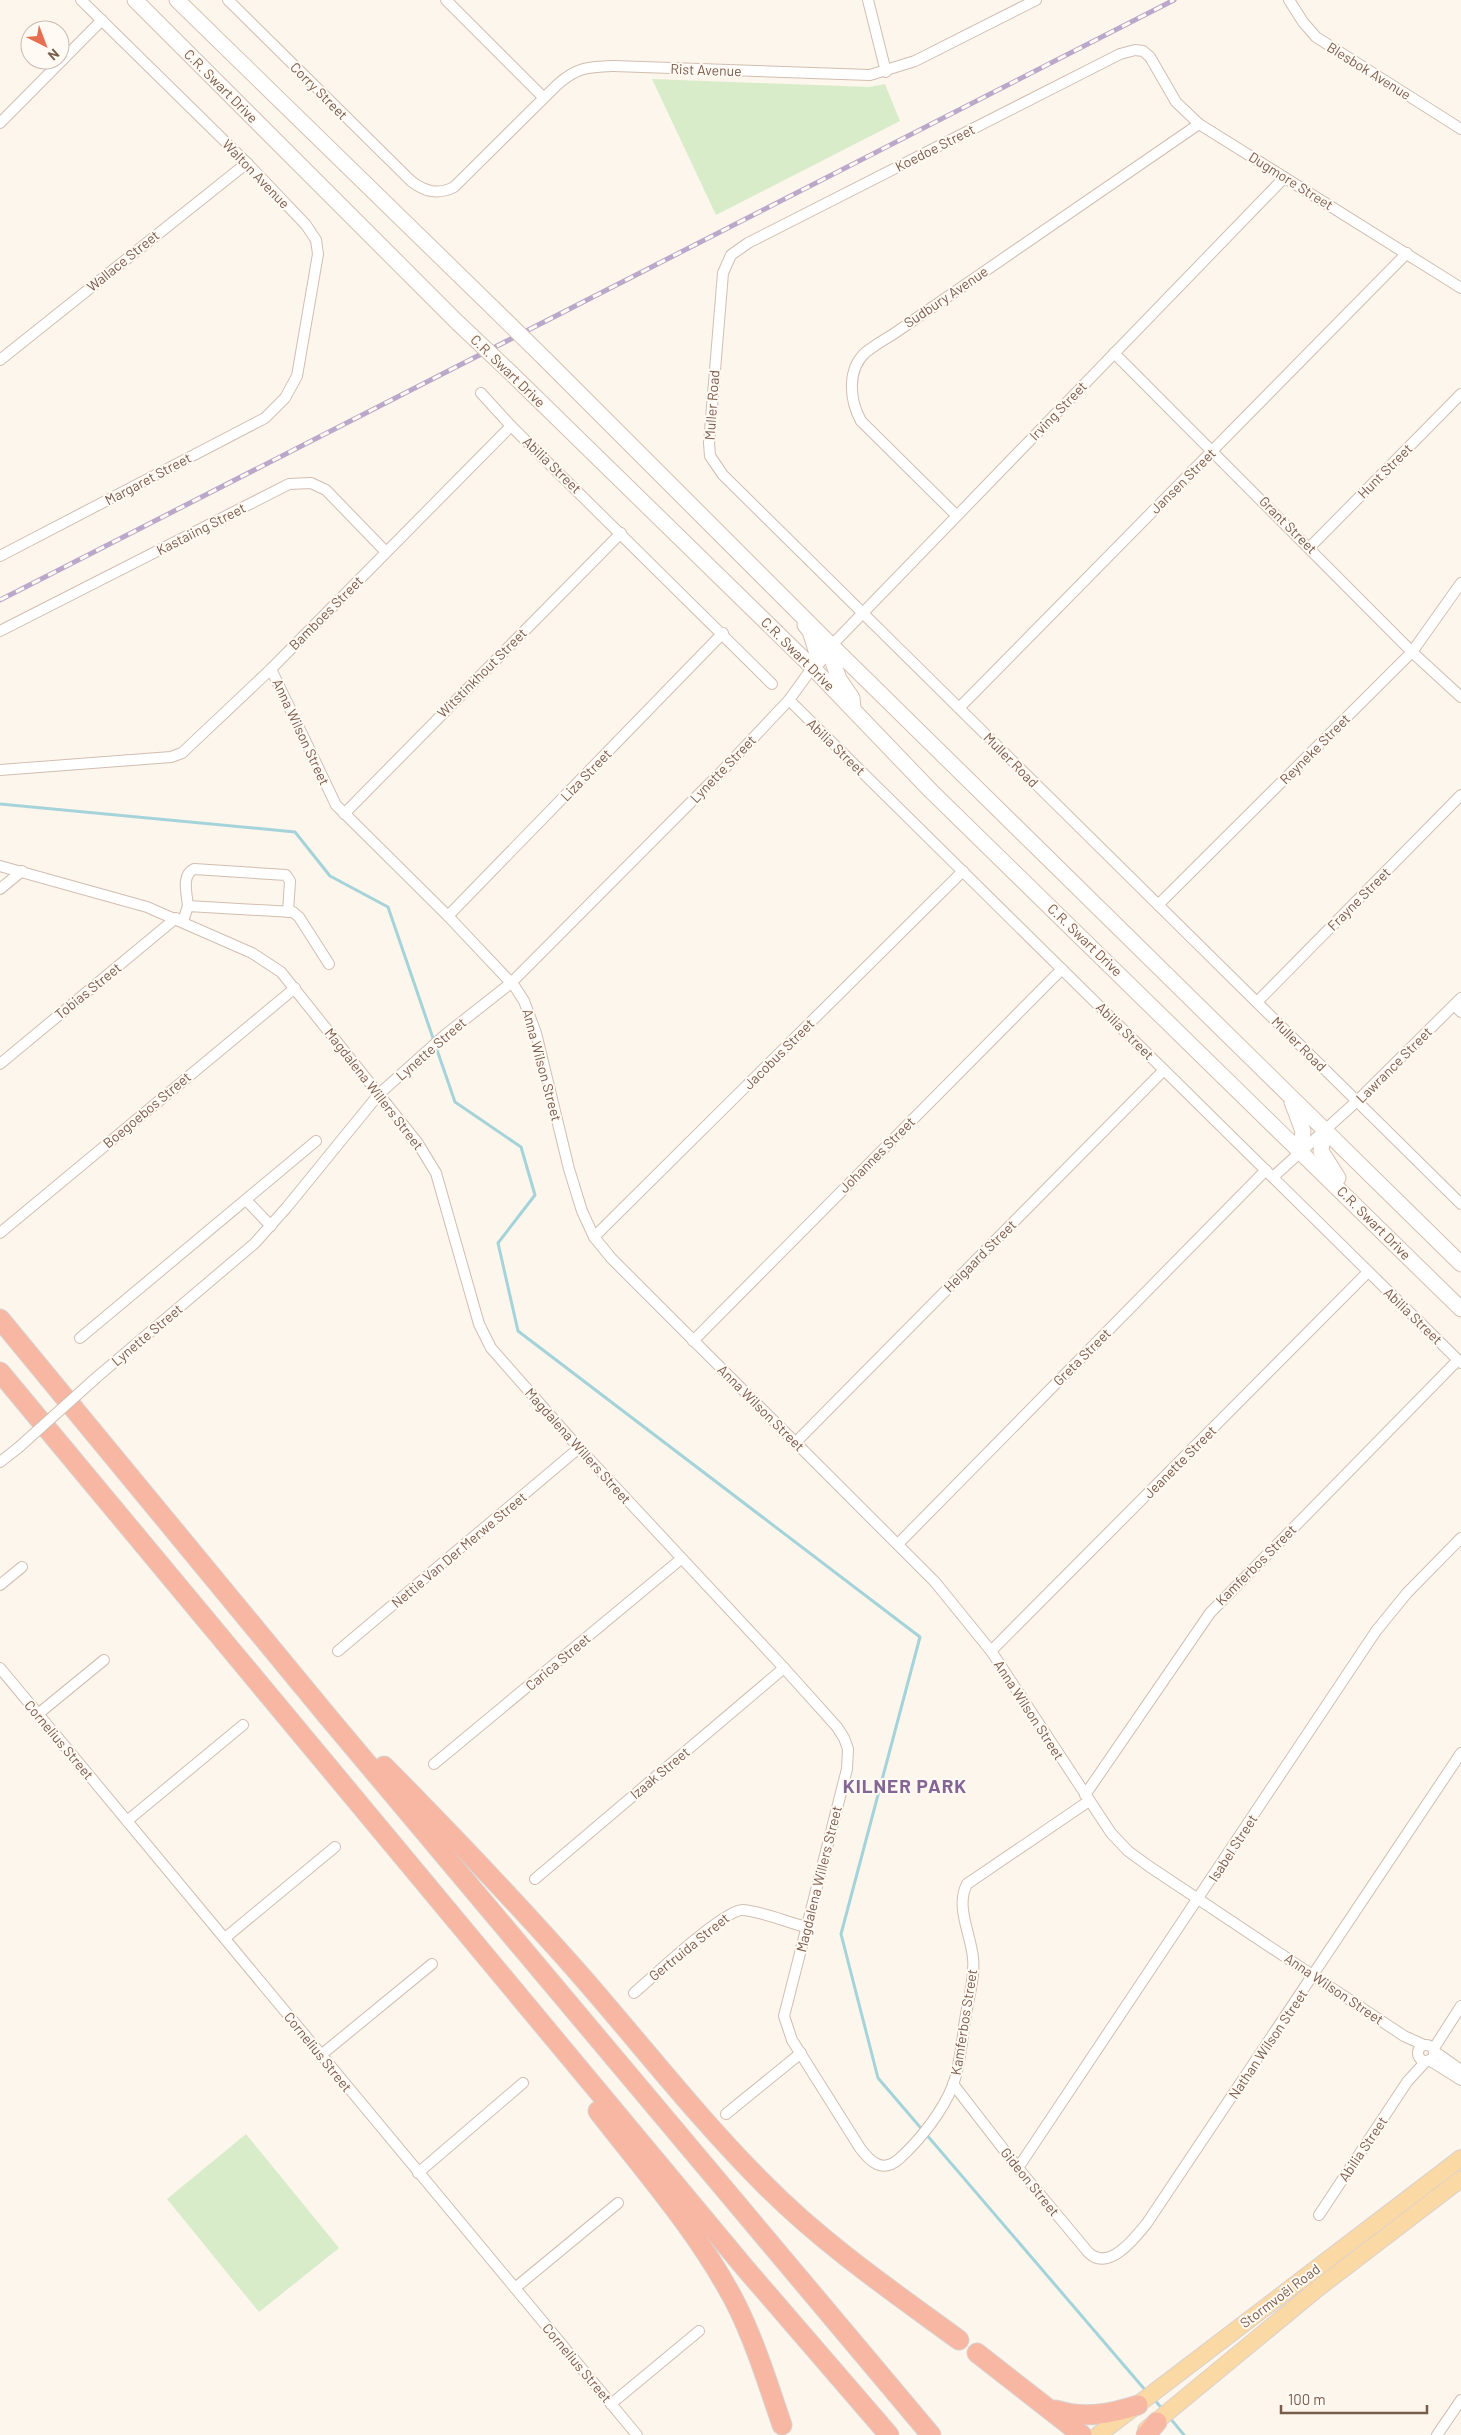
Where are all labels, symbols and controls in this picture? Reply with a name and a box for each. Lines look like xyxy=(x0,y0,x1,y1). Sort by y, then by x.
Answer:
north arrow xyxy=(20,20,70,70)
street label: Blesbok Avenue xyxy=(1324,38,1414,103)
street label: C.R. Swart Drive xyxy=(181,45,262,126)
text: N xyxy=(45,46,63,64)
street label: Corry Street xyxy=(287,58,352,123)
street label: Rist Avenue xyxy=(670,60,742,79)
street label: Koedoe Street xyxy=(892,120,977,175)
street label: Walton Avenue xyxy=(219,136,294,212)
street label: Dugmore Street xyxy=(1246,148,1337,213)
street label: Wallace Street xyxy=(83,226,162,295)
street label: Sudbury Avenue xyxy=(900,262,991,331)
street label: C.R. Swart Drive xyxy=(467,331,549,411)
street label: Muller Road xyxy=(701,369,722,441)
street label: Irving Street xyxy=(1025,378,1090,444)
street label: Abilia Street xyxy=(520,433,585,497)
street label: Hunt Street xyxy=(1354,440,1416,502)
street label: Jansen Street xyxy=(1146,444,1219,517)
street label: Margaret Street xyxy=(102,449,194,508)
street label: Grant Street xyxy=(1256,492,1321,557)
street label: Kastaiing Street xyxy=(153,499,248,558)
street label: Bamboes Street xyxy=(285,572,366,653)
street label: C.R. Swart Drive xyxy=(758,613,839,694)
street label: Witstinkhout Street xyxy=(433,624,530,721)
street label: Anna Wilson Street xyxy=(269,676,334,788)
street label: Reyneke Street xyxy=(1276,710,1353,787)
street label: Abilia Street xyxy=(804,715,869,779)
street label: Muller Road xyxy=(980,729,1042,791)
street label: Lynette Street xyxy=(686,731,759,806)
street label: Liza Street xyxy=(557,745,615,804)
street label: Frayne Street xyxy=(1324,864,1394,934)
street label: C.R. Swart Drive xyxy=(1044,900,1126,980)
street label: Tobias Street xyxy=(51,959,124,1023)
street label: Abilia Street xyxy=(1093,998,1158,1063)
street label: Anna Wilson Street xyxy=(519,1007,566,1123)
street label: Lynette Street xyxy=(392,1013,469,1084)
street label: Muller Road xyxy=(1268,1013,1330,1075)
street label: Jacobus Street xyxy=(740,1015,818,1093)
street label: Lawrance Street xyxy=(1352,1023,1435,1106)
street label: Magdalena Willers Street xyxy=(321,1024,427,1153)
street label: Boegoebos Street xyxy=(99,1068,194,1151)
street label: Johannes Street xyxy=(835,1113,918,1196)
street label: C.R. Swart Drive xyxy=(1334,1182,1415,1263)
street label: Helgaard Street xyxy=(940,1216,1019,1295)
street label: Abilia Street xyxy=(1381,1284,1446,1348)
street label: Lynette Street xyxy=(108,1300,186,1369)
street label: Greta Street xyxy=(1049,1324,1114,1389)
street label: Anna Wilson Street xyxy=(714,1361,808,1455)
street label: Magdalena Willers Street xyxy=(522,1384,635,1507)
street label: Jeanette Street xyxy=(1140,1422,1220,1502)
street label: Nettie Van Der Merwe Street xyxy=(388,1488,530,1611)
street label: Kamferbos Street xyxy=(1212,1521,1300,1609)
street label: Carica Street xyxy=(522,1629,594,1694)
street label: Anna Wilson Street xyxy=(991,1657,1068,1763)
street label: Cornelius Street xyxy=(21,1697,97,1783)
street label: Izaak Street xyxy=(627,1743,693,1802)
district label: KILNER PARK xyxy=(843,1774,967,1797)
street label: Magdalena Willers Street xyxy=(792,1804,845,1954)
street label: Isabel Street xyxy=(1205,1811,1261,1885)
street label: Gertruida Street xyxy=(645,1909,732,1984)
street label: Anna Wilson Street xyxy=(1282,1949,1387,2028)
street label: Kamferbos Street xyxy=(947,1968,980,2076)
street label: Nathan Wilson Street xyxy=(1225,1986,1311,2102)
street label: Cornelius Street xyxy=(281,2008,356,2095)
street label: Abilia Street xyxy=(1335,2113,1391,2184)
street label: Gideon Street xyxy=(998,2144,1063,2219)
street label: Stormvoël Road xyxy=(1236,2260,1323,2331)
street label: Cornelius Street xyxy=(539,2320,615,2406)
scale bar xyxy=(1281,2382,1427,2414)
text: 100 m xyxy=(1288,2390,1326,2408)

